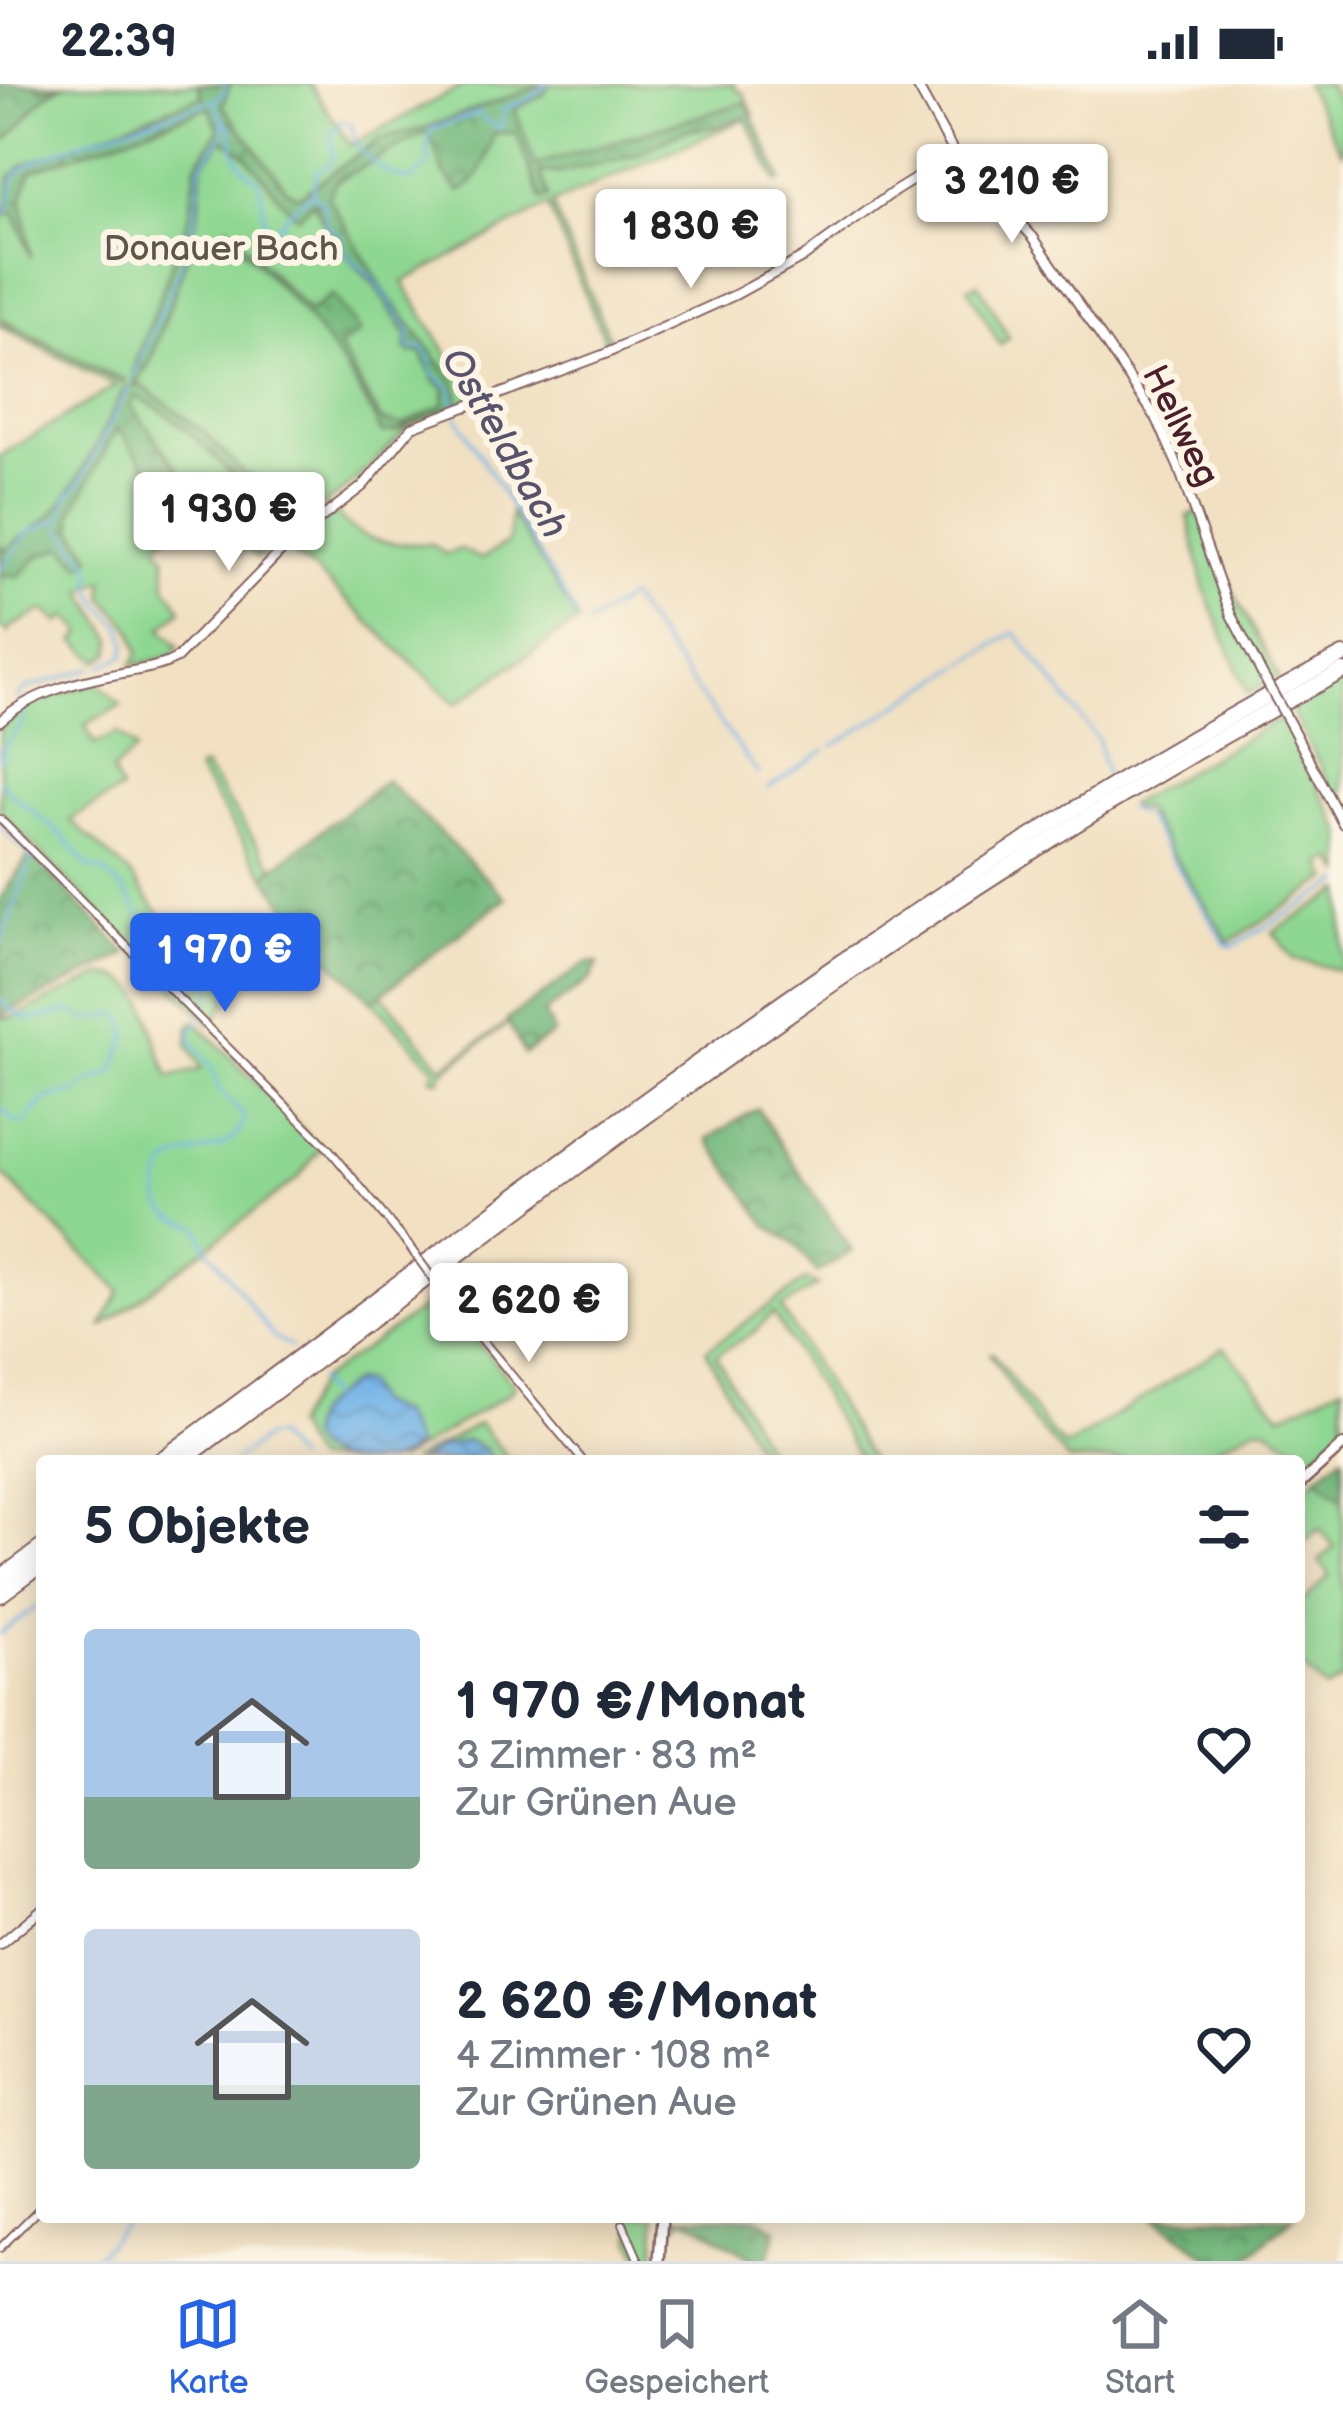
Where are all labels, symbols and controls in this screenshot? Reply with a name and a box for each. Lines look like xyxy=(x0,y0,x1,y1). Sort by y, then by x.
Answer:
text: 22:39 xyxy=(60,15,177,70)
pin: 3 210 € xyxy=(901,144,1123,246)
text: 3 210 € xyxy=(944,159,1080,206)
pin: 1 830 € xyxy=(580,189,802,291)
text: 1 830 € xyxy=(622,204,760,251)
park label: Donauer Bach xyxy=(103,228,339,271)
water label: Ostfeldbach xyxy=(430,340,577,547)
street label: Hellweg xyxy=(1132,358,1228,494)
pin: 1 930 € xyxy=(118,472,340,574)
text: 1 930 € xyxy=(161,487,297,534)
pin: 1 970 € xyxy=(114,913,336,1015)
text: 1 970 € xyxy=(157,928,293,975)
pin: 2 620 € xyxy=(418,1263,640,1365)
text: 2 620 € xyxy=(457,1278,601,1325)
icon: filters xyxy=(1191,1494,1257,1560)
text: 5 Objekte xyxy=(84,1497,310,1558)
text: 1 970 €/Monat xyxy=(456,1672,805,1733)
icon: home xyxy=(180,1677,324,1821)
icon: heart xyxy=(1191,1716,1257,1782)
text: 3 Zimmer · 83 m² xyxy=(456,1733,757,1780)
text: Zur Grünen Aue xyxy=(456,1780,737,1827)
text: 2 620 €/Monat xyxy=(456,1972,817,2033)
icon: home xyxy=(180,1977,324,2121)
icon: heart xyxy=(1191,2016,1257,2082)
text: 4 Zimmer · 108 m² xyxy=(456,2033,771,2080)
text: Zur Grünen Aue xyxy=(456,2080,737,2127)
tab: Karte xyxy=(168,2291,248,2403)
tab: Gespeichert xyxy=(584,2291,769,2403)
tab: Start xyxy=(1105,2291,1175,2403)

